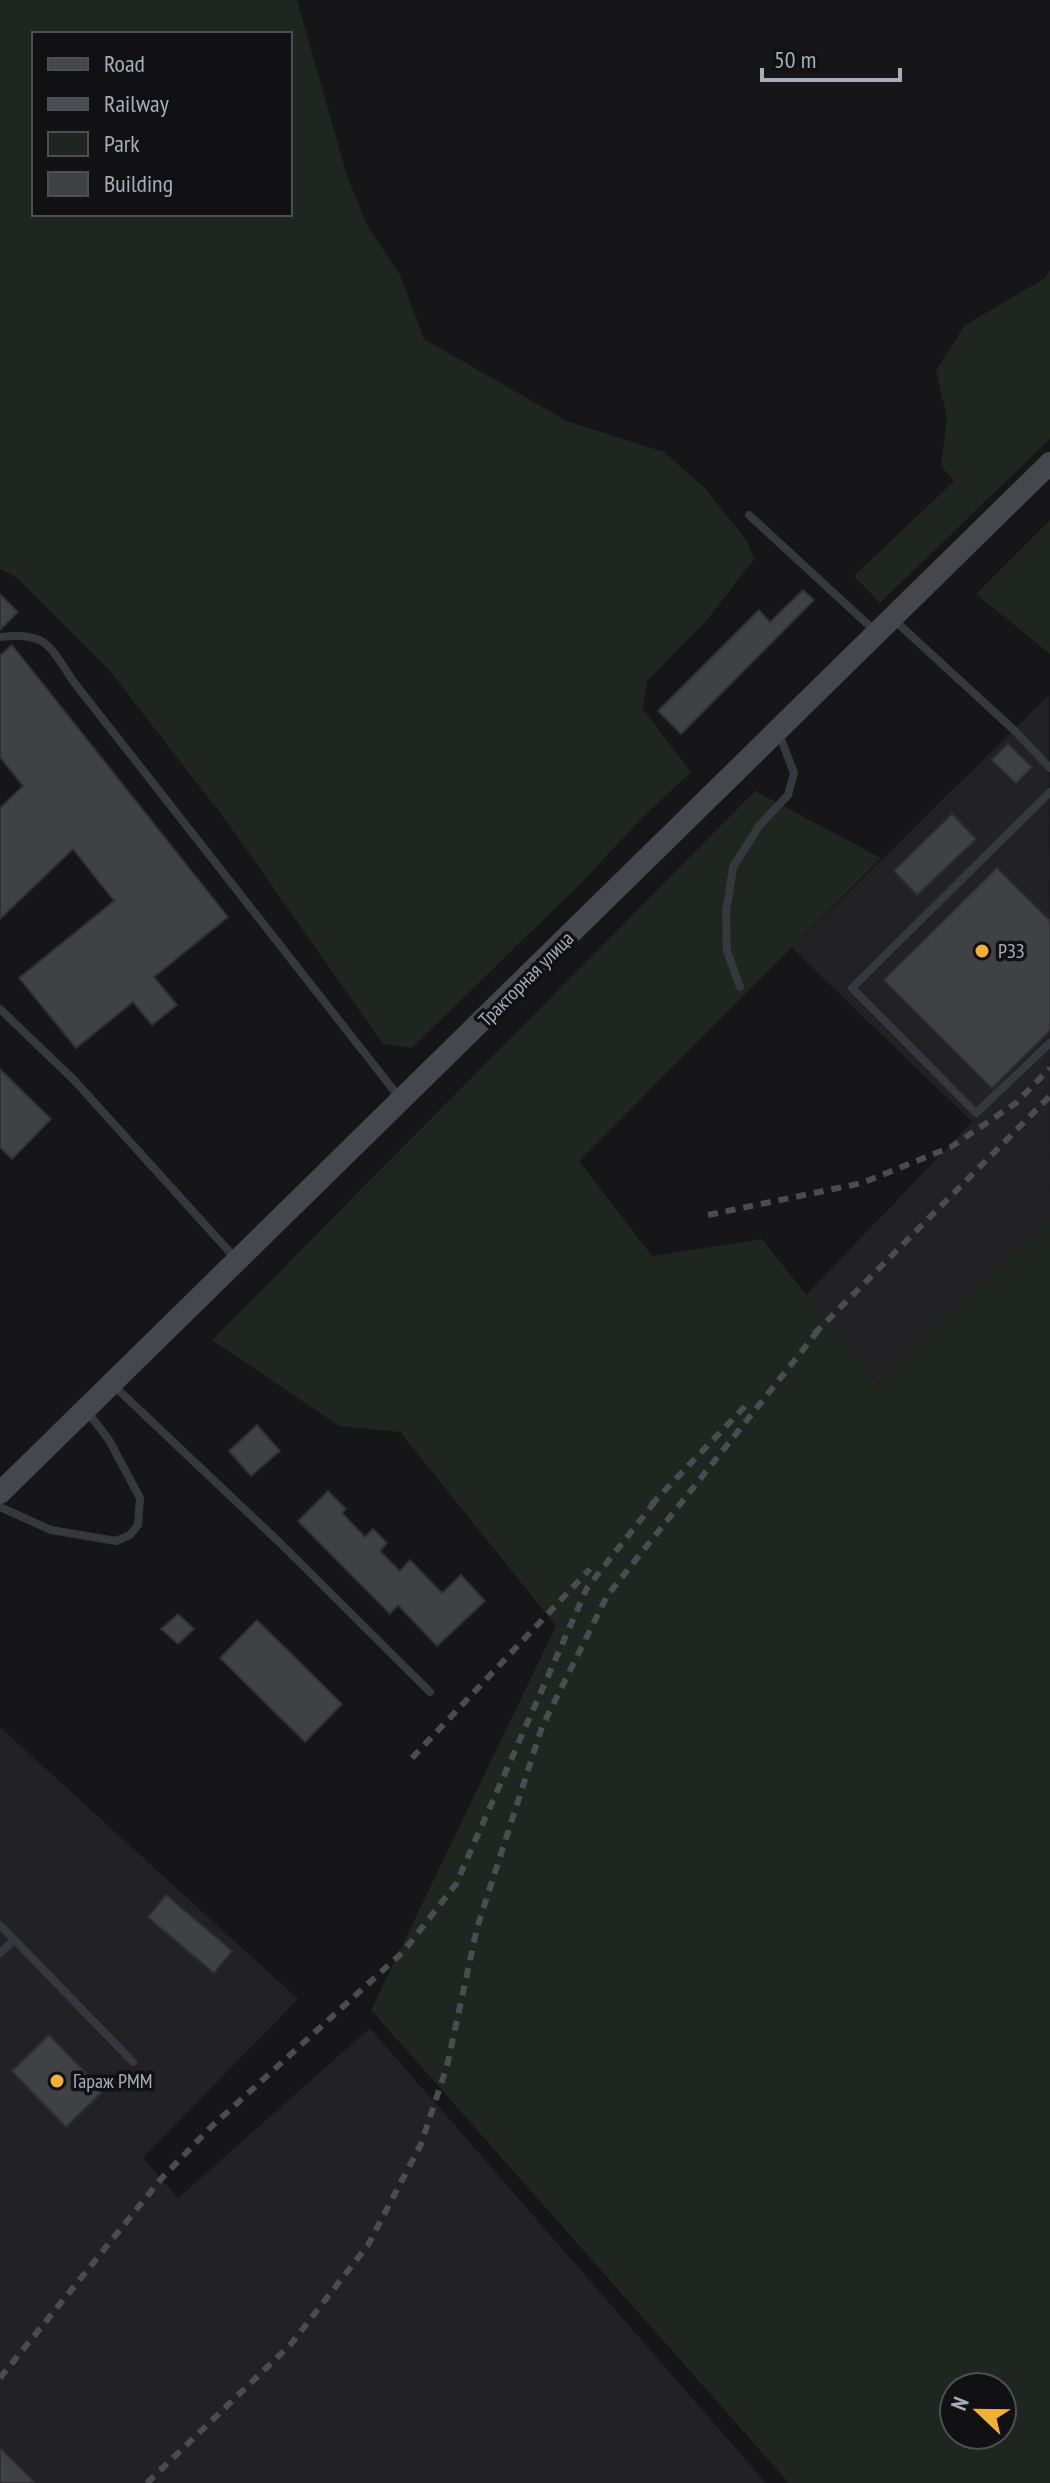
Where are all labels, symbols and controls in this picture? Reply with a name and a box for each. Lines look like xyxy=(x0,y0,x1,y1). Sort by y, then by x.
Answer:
legend xyxy=(32,32,292,216)
scale bar xyxy=(762,32,900,82)
text: 50 m xyxy=(774,44,816,75)
text: Road xyxy=(104,48,145,79)
text: Railway xyxy=(104,88,169,119)
text: Park xyxy=(104,128,140,159)
text: Building xyxy=(104,168,173,199)
street label: Тракторная улица xyxy=(473,926,579,1032)
place label: РЗЗ xyxy=(998,938,1024,964)
marker: РЗЗ xyxy=(973,942,991,960)
place label: Гараж РММ xyxy=(73,2068,153,2094)
marker: Гараж РММ xyxy=(48,2072,66,2090)
north arrow xyxy=(938,2371,1018,2451)
text: N xyxy=(944,2393,975,2414)

